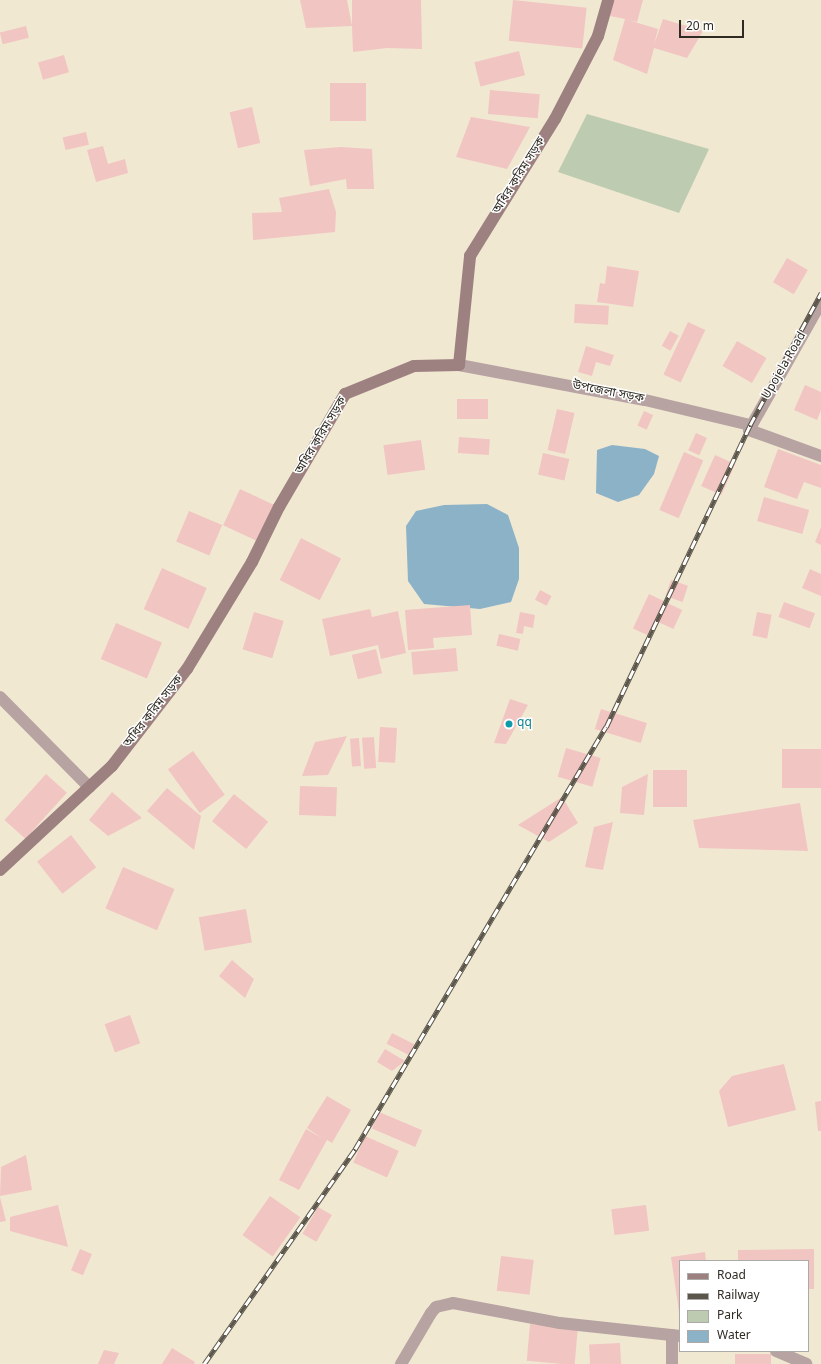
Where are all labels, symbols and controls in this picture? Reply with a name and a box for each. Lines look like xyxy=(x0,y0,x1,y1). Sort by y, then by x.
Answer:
scale bar xyxy=(681,12,746,38)
text: 20 m xyxy=(686,19,714,35)
street label: অধির করিম সড়ক xyxy=(491,135,549,217)
street label: Upojela Road xyxy=(760,330,810,402)
street label: উপজেলা সড়ক xyxy=(571,379,645,407)
street label: অধির করিম সড়ক xyxy=(293,395,351,477)
street label: অধির করিম সড়ক xyxy=(121,673,187,751)
place label: qq xyxy=(517,717,532,731)
marker: qq xyxy=(504,719,514,729)
legend xyxy=(679,1260,809,1352)
text: Road xyxy=(717,1268,746,1284)
text: Railway xyxy=(717,1288,760,1304)
text: Park xyxy=(717,1308,742,1324)
text: Water xyxy=(717,1328,751,1344)

